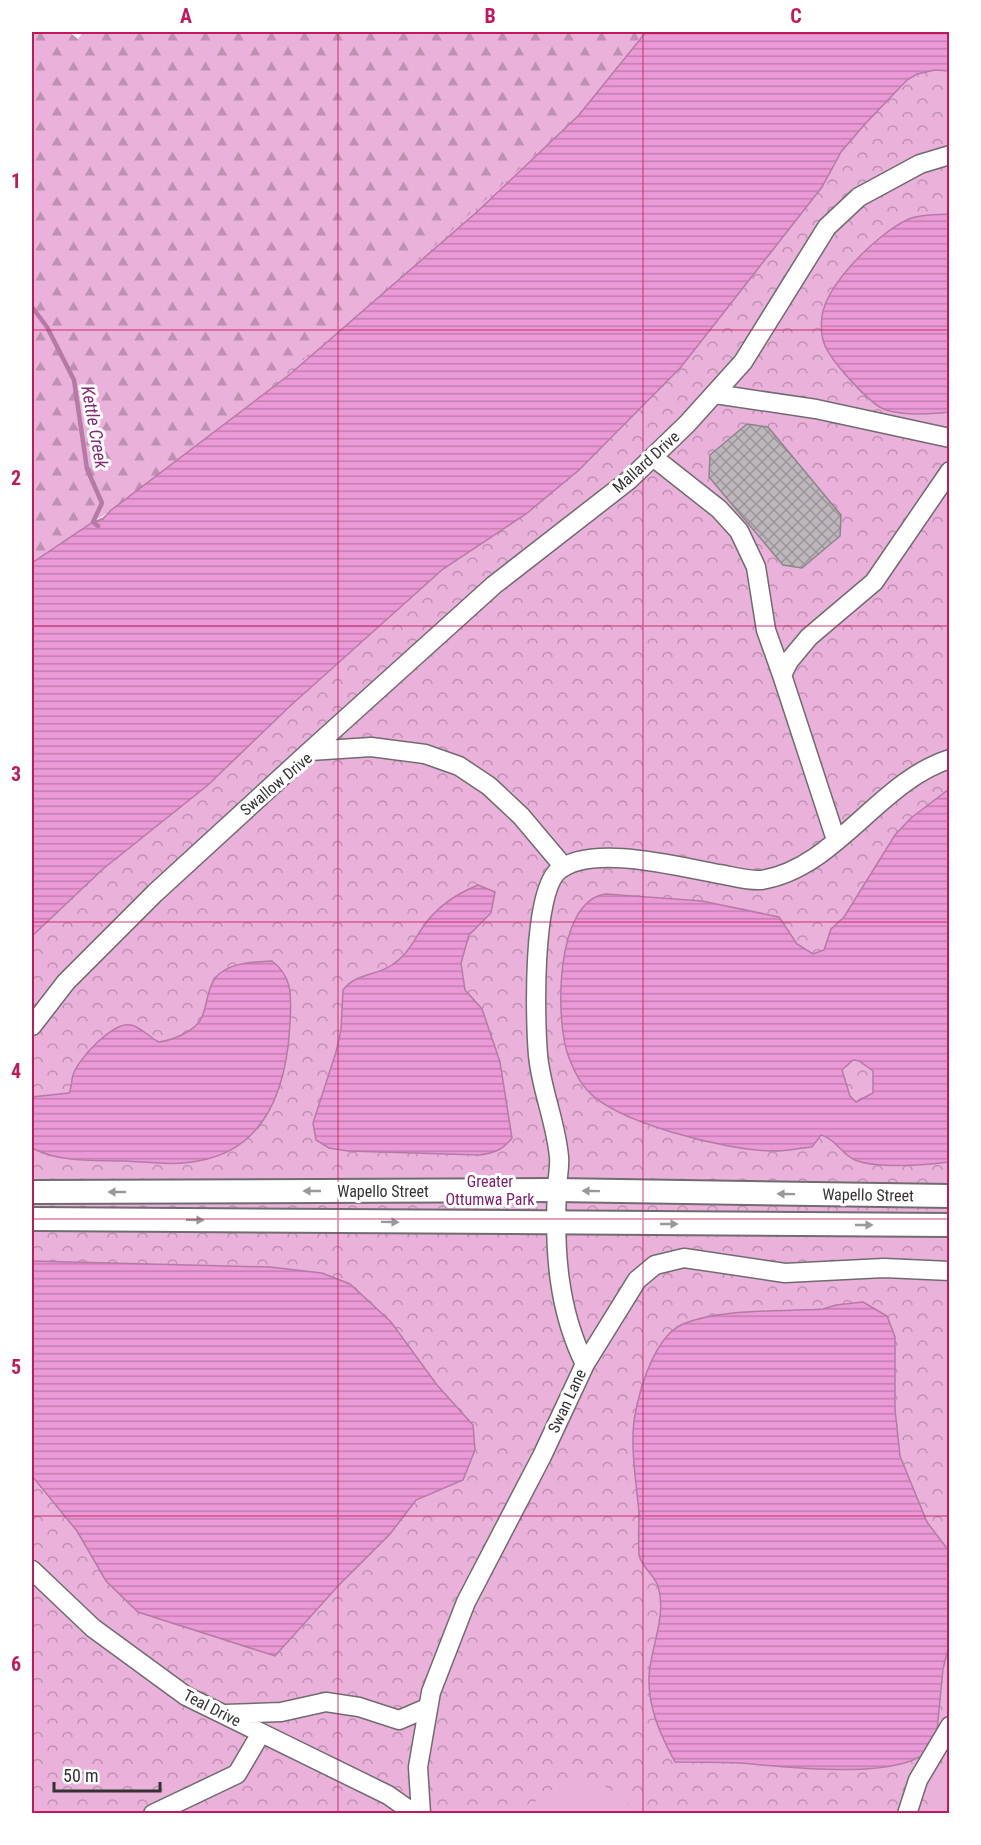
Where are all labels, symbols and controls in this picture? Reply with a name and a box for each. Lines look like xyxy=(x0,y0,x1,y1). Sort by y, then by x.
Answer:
text: A xyxy=(180,4,192,28)
text: B xyxy=(484,4,496,28)
text: C xyxy=(790,4,802,28)
text: 1 xyxy=(11,169,21,193)
water label: Kettle Creek xyxy=(77,384,113,471)
street label: Mallard Drive xyxy=(609,427,683,497)
text: 2 xyxy=(11,466,21,490)
street label: Swallow Drive xyxy=(236,749,316,819)
text: 3 xyxy=(11,762,21,786)
text: 4 xyxy=(11,1059,21,1083)
park label: Greater Ottumwa Park xyxy=(445,1172,535,1209)
street label: Wapello Street xyxy=(337,1182,429,1201)
street label: Wapello Street xyxy=(822,1185,914,1205)
one-way arrow xyxy=(303,1186,322,1196)
one-way arrow xyxy=(582,1186,601,1196)
one-way arrow xyxy=(108,1187,127,1197)
one-way arrow xyxy=(777,1189,796,1199)
one-way arrow xyxy=(185,1215,204,1225)
one-way arrow xyxy=(380,1217,399,1227)
one-way arrow xyxy=(659,1219,678,1229)
one-way arrow xyxy=(854,1220,873,1229)
text: 5 xyxy=(11,1355,21,1379)
street label: Swan Lane xyxy=(544,1366,590,1436)
text: 6 xyxy=(11,1652,21,1676)
street label: Teal Drive xyxy=(180,1685,244,1731)
scale bar xyxy=(54,1755,160,1793)
text: 50 m xyxy=(63,1765,98,1786)

